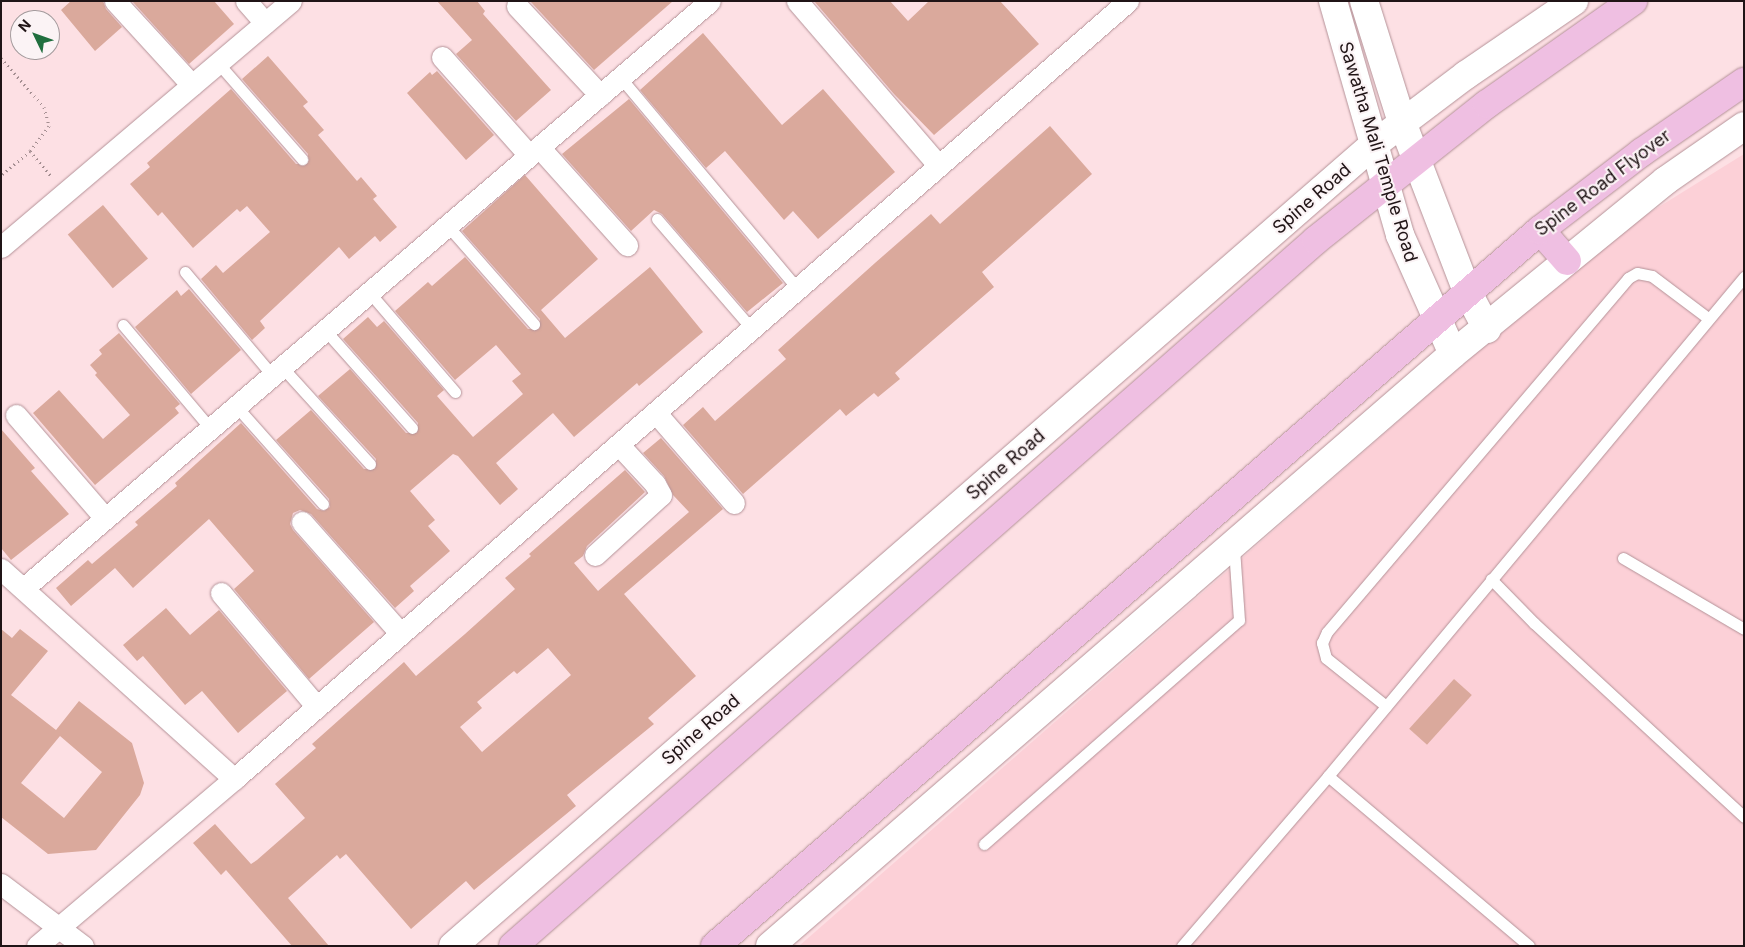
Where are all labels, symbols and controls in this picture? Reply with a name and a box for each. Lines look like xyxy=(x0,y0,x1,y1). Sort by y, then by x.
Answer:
north arrow xyxy=(10,10,60,60)
text: N xyxy=(14,16,34,35)
street label: Sawatha Mali Temple Road xyxy=(1334,39,1422,265)
street label: Spine Road Flyover xyxy=(1531,125,1675,241)
street label: Spine Road xyxy=(1268,159,1356,239)
street label: Spine Road xyxy=(962,425,1050,505)
street label: Spine Road xyxy=(657,690,745,770)

